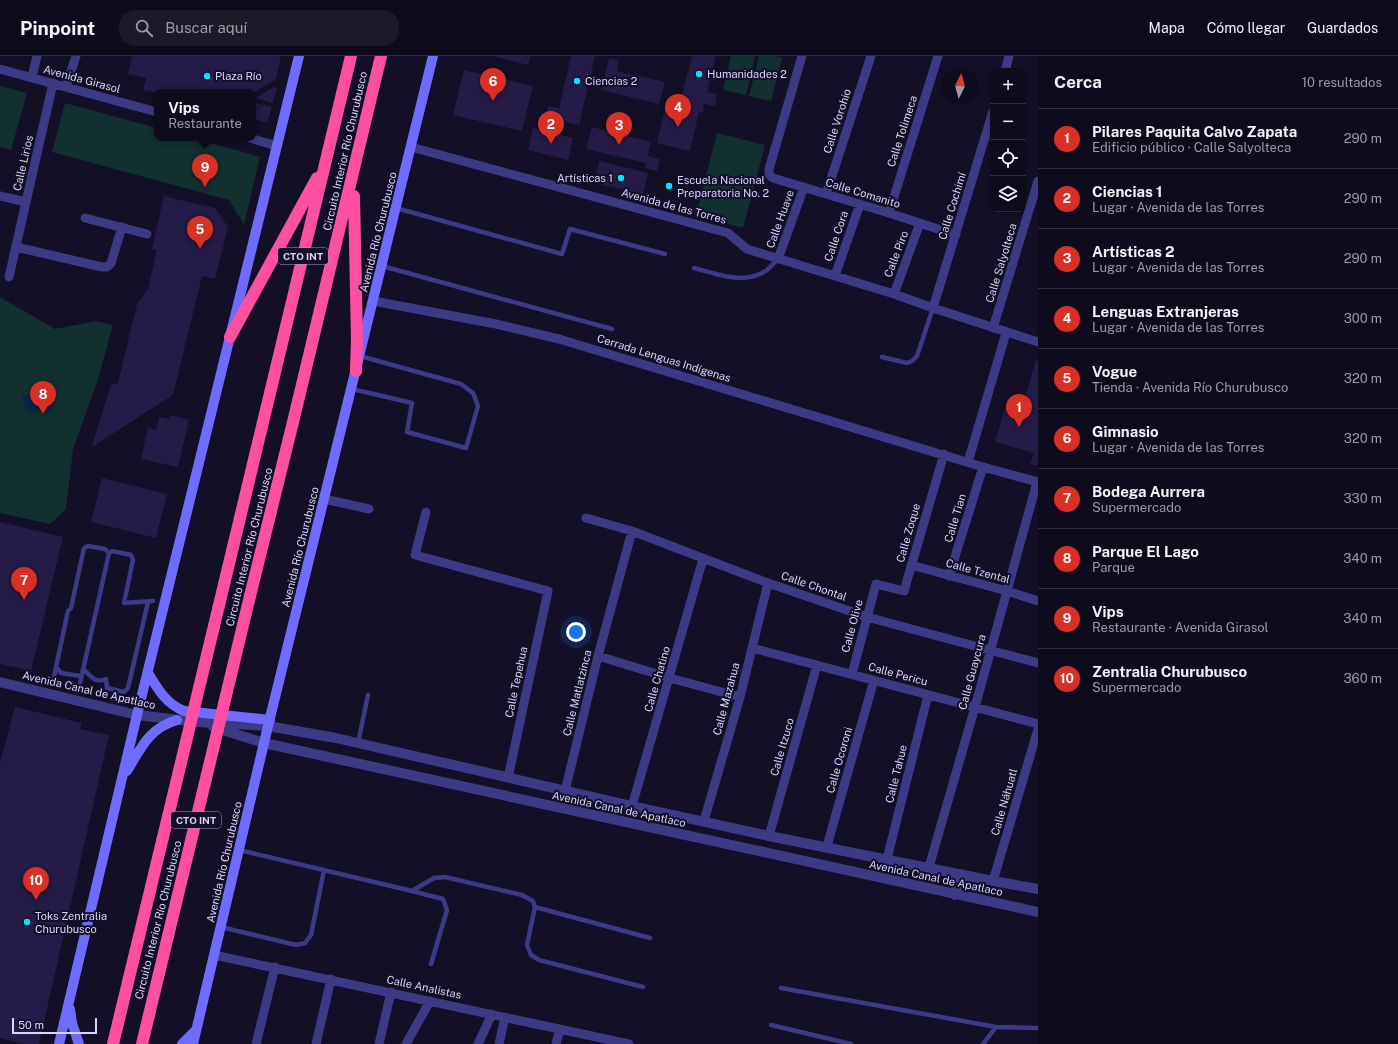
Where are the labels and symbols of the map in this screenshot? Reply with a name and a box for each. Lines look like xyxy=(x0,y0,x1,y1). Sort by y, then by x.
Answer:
street label: Avenida Girasol xyxy=(42,63,122,95)
pin: 6 xyxy=(480,68,506,101)
place label: Humanidades 2 xyxy=(707,68,787,80)
north arrow xyxy=(942,68,978,104)
marker: Humanidades 2 xyxy=(694,69,704,79)
place label: Plaza Río xyxy=(215,70,262,82)
street label: Circuito Interior Río Churubusco xyxy=(321,70,369,232)
marker: Plaza Río xyxy=(202,71,212,81)
place label: Ciencias 2 xyxy=(585,75,638,87)
marker: Ciencias 2 xyxy=(572,76,582,86)
street label: Calle Vorohio xyxy=(821,87,853,155)
pin: 4 xyxy=(665,94,691,127)
street label: Calle Tolimeca xyxy=(885,94,919,168)
pin: 2 xyxy=(538,111,564,144)
pin: 3 xyxy=(606,112,632,145)
street label: Calle Lirios xyxy=(11,134,35,192)
pin: 9 xyxy=(192,154,218,187)
street label: Avenida Río Churubusco xyxy=(357,170,399,294)
street label: Calle Cochimí xyxy=(936,171,968,241)
place label: Artísticas 1 xyxy=(557,172,613,184)
marker: Artísticas 1 xyxy=(616,173,626,183)
place label: Escuela Nacional Preparatoria No. 2 xyxy=(677,174,770,199)
street label: Calle Comanito xyxy=(824,176,902,210)
marker: Escuela Nacional Preparatoria No. 2 xyxy=(664,181,674,191)
street label: Avenida de las Torres xyxy=(620,186,728,226)
street label: Calle Huave xyxy=(764,188,796,250)
street label: Calle Cora xyxy=(822,209,850,263)
pin: 5 xyxy=(187,216,213,249)
street label: Calle Salyolteca xyxy=(983,222,1019,304)
street label: Calle Piro xyxy=(882,229,910,279)
road number: CTO INT xyxy=(278,248,328,264)
street label: Cerrada Lenguas Indígenas xyxy=(596,332,733,384)
pin: 8 xyxy=(30,381,56,414)
pin: 1 xyxy=(1006,394,1032,427)
street label: Circuito Interior Río Churubusco xyxy=(223,466,275,628)
street label: Avenida Río Churubusco xyxy=(279,485,321,609)
street label: Calle Tian xyxy=(942,492,968,544)
street label: Calle Zoque xyxy=(894,502,922,564)
street label: Calle Tzental xyxy=(945,557,1011,585)
pin: 7 xyxy=(11,567,37,600)
street label: Calle Chontal xyxy=(780,569,848,603)
street label: Calle Olive xyxy=(839,598,865,654)
your location xyxy=(566,622,586,642)
street label: Calle Guaycura xyxy=(956,633,988,711)
street label: Calle Tepehua xyxy=(503,645,529,719)
street label: Calle Chatino xyxy=(642,645,672,713)
street label: Calle Matlatzinca xyxy=(560,649,594,737)
street label: Calle Pericu xyxy=(867,660,929,688)
street label: Calle Mazahua xyxy=(711,661,741,737)
street label: Avenida Canal de Apatlaco xyxy=(21,669,157,711)
street label: Calle Itzuco xyxy=(768,717,796,777)
street label: Calle Ocoroni xyxy=(824,726,854,794)
street label: Calle Tahue xyxy=(883,744,909,804)
street label: Calle Náhuatl xyxy=(989,767,1019,837)
street label: Avenida Canal de Apatlaco xyxy=(551,789,687,829)
street label: Avenida Río Churubusco xyxy=(204,800,244,924)
road number: CTO INT xyxy=(171,812,221,828)
street label: Circuito Interior Río Churubusco xyxy=(132,839,184,1001)
street label: Avenida Canal de Apatlaco xyxy=(868,858,1004,898)
pin: 10 xyxy=(23,867,49,900)
place label: Toks Zentralia Churubusco xyxy=(35,910,107,935)
marker: Toks Zentralia Churubusco xyxy=(22,917,32,927)
street label: Calle Analistas xyxy=(386,973,463,1001)
scale bar xyxy=(12,1016,97,1035)

